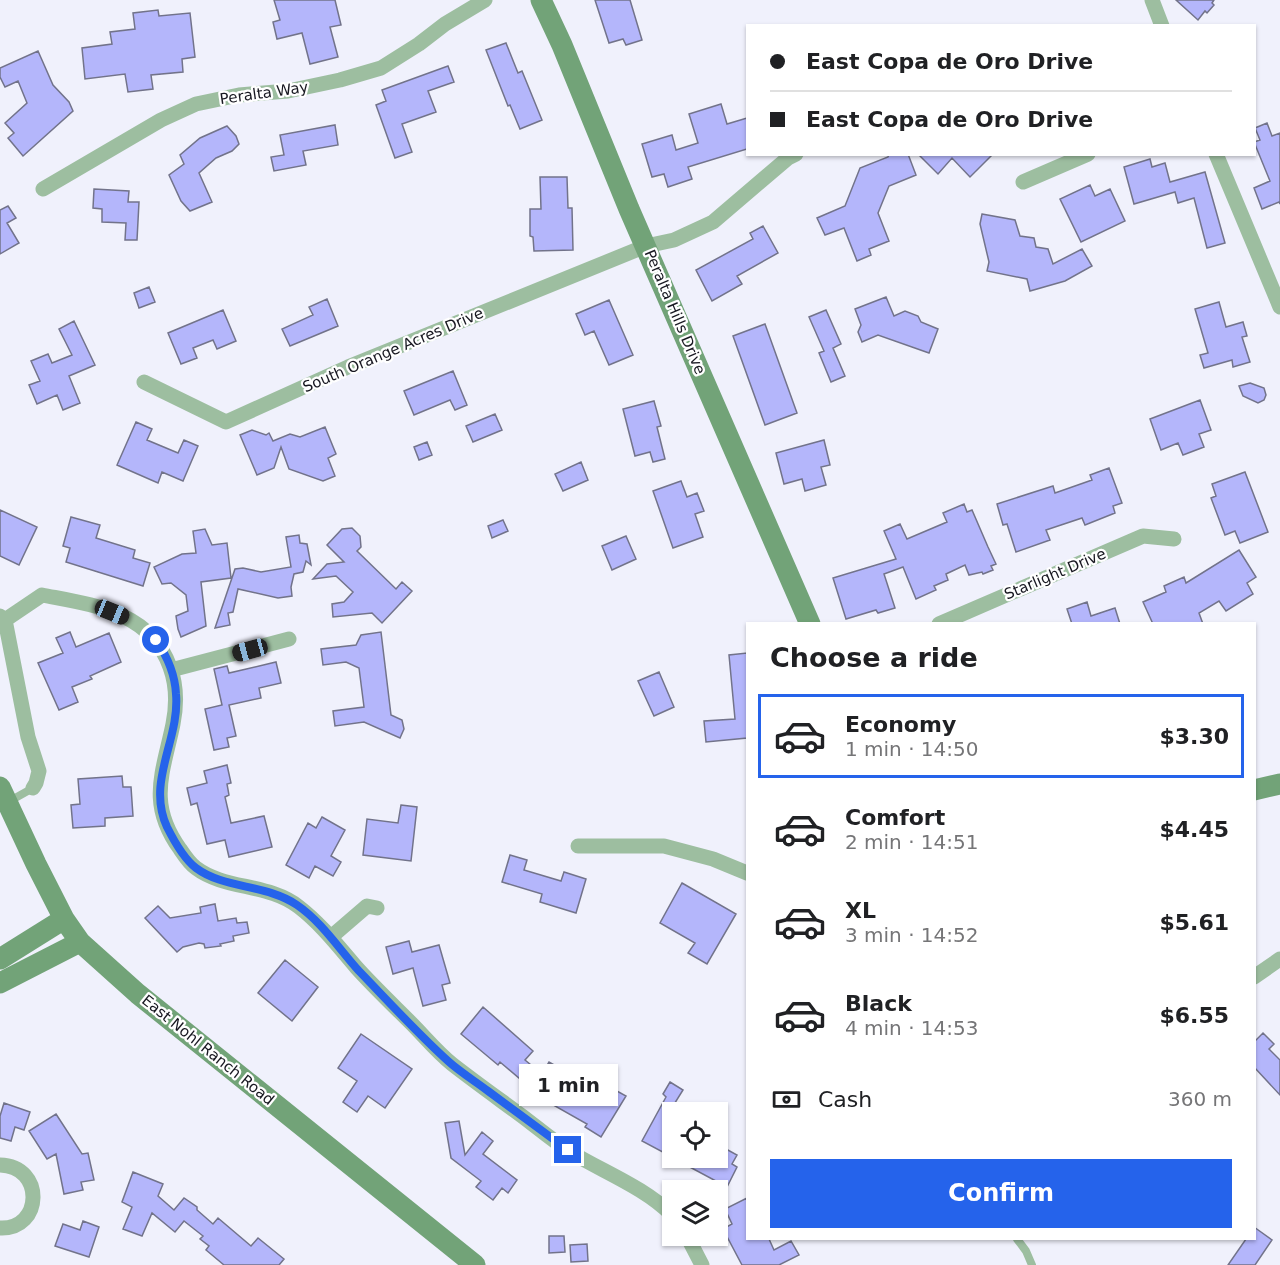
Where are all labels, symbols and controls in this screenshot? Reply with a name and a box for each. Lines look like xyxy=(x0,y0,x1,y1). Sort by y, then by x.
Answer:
text: East Copa de Oro Drive xyxy=(806,49,1093,74)
street label: Peralta Way xyxy=(219,78,309,108)
text: East Copa de Oro Drive xyxy=(806,107,1093,132)
street label: Peralta Hills Drive xyxy=(641,247,709,377)
street label: South Orange Acres Drive xyxy=(300,304,486,396)
street label: Starlight Drive xyxy=(1001,544,1109,604)
car xyxy=(92,597,132,627)
route start xyxy=(142,626,169,653)
car xyxy=(230,637,270,663)
text: Choose a ride xyxy=(770,642,978,673)
icon: car xyxy=(773,709,827,763)
text: Economy xyxy=(845,712,956,737)
text: $3.30 xyxy=(1159,724,1229,749)
text: 1 min · 14:50 xyxy=(845,737,979,761)
icon: car xyxy=(773,802,827,856)
text: Comfort xyxy=(845,805,945,830)
text: $4.45 xyxy=(1159,817,1229,842)
text: 2 min · 14:51 xyxy=(845,830,979,854)
icon: car xyxy=(773,895,827,949)
text: XL xyxy=(845,898,876,923)
text: $5.61 xyxy=(1159,910,1229,935)
text: 3 min · 14:52 xyxy=(845,923,979,947)
icon: car xyxy=(773,988,827,1042)
street label: East Nohl Ranch Road xyxy=(138,991,278,1109)
text: Black xyxy=(845,991,912,1016)
text: $6.55 xyxy=(1159,1003,1229,1028)
text: 4 min · 14:53 xyxy=(845,1016,979,1040)
callout: 1 min xyxy=(518,1063,618,1105)
text: 1 min xyxy=(537,1073,600,1097)
icon: cash xyxy=(770,1083,803,1116)
text: Cash xyxy=(818,1087,872,1112)
text: 360 m xyxy=(1168,1087,1232,1111)
map controls xyxy=(662,1102,728,1246)
button: locate xyxy=(662,1102,728,1168)
route end xyxy=(554,1136,581,1163)
button: Confirm xyxy=(770,1159,1232,1228)
button: layers xyxy=(662,1180,728,1246)

